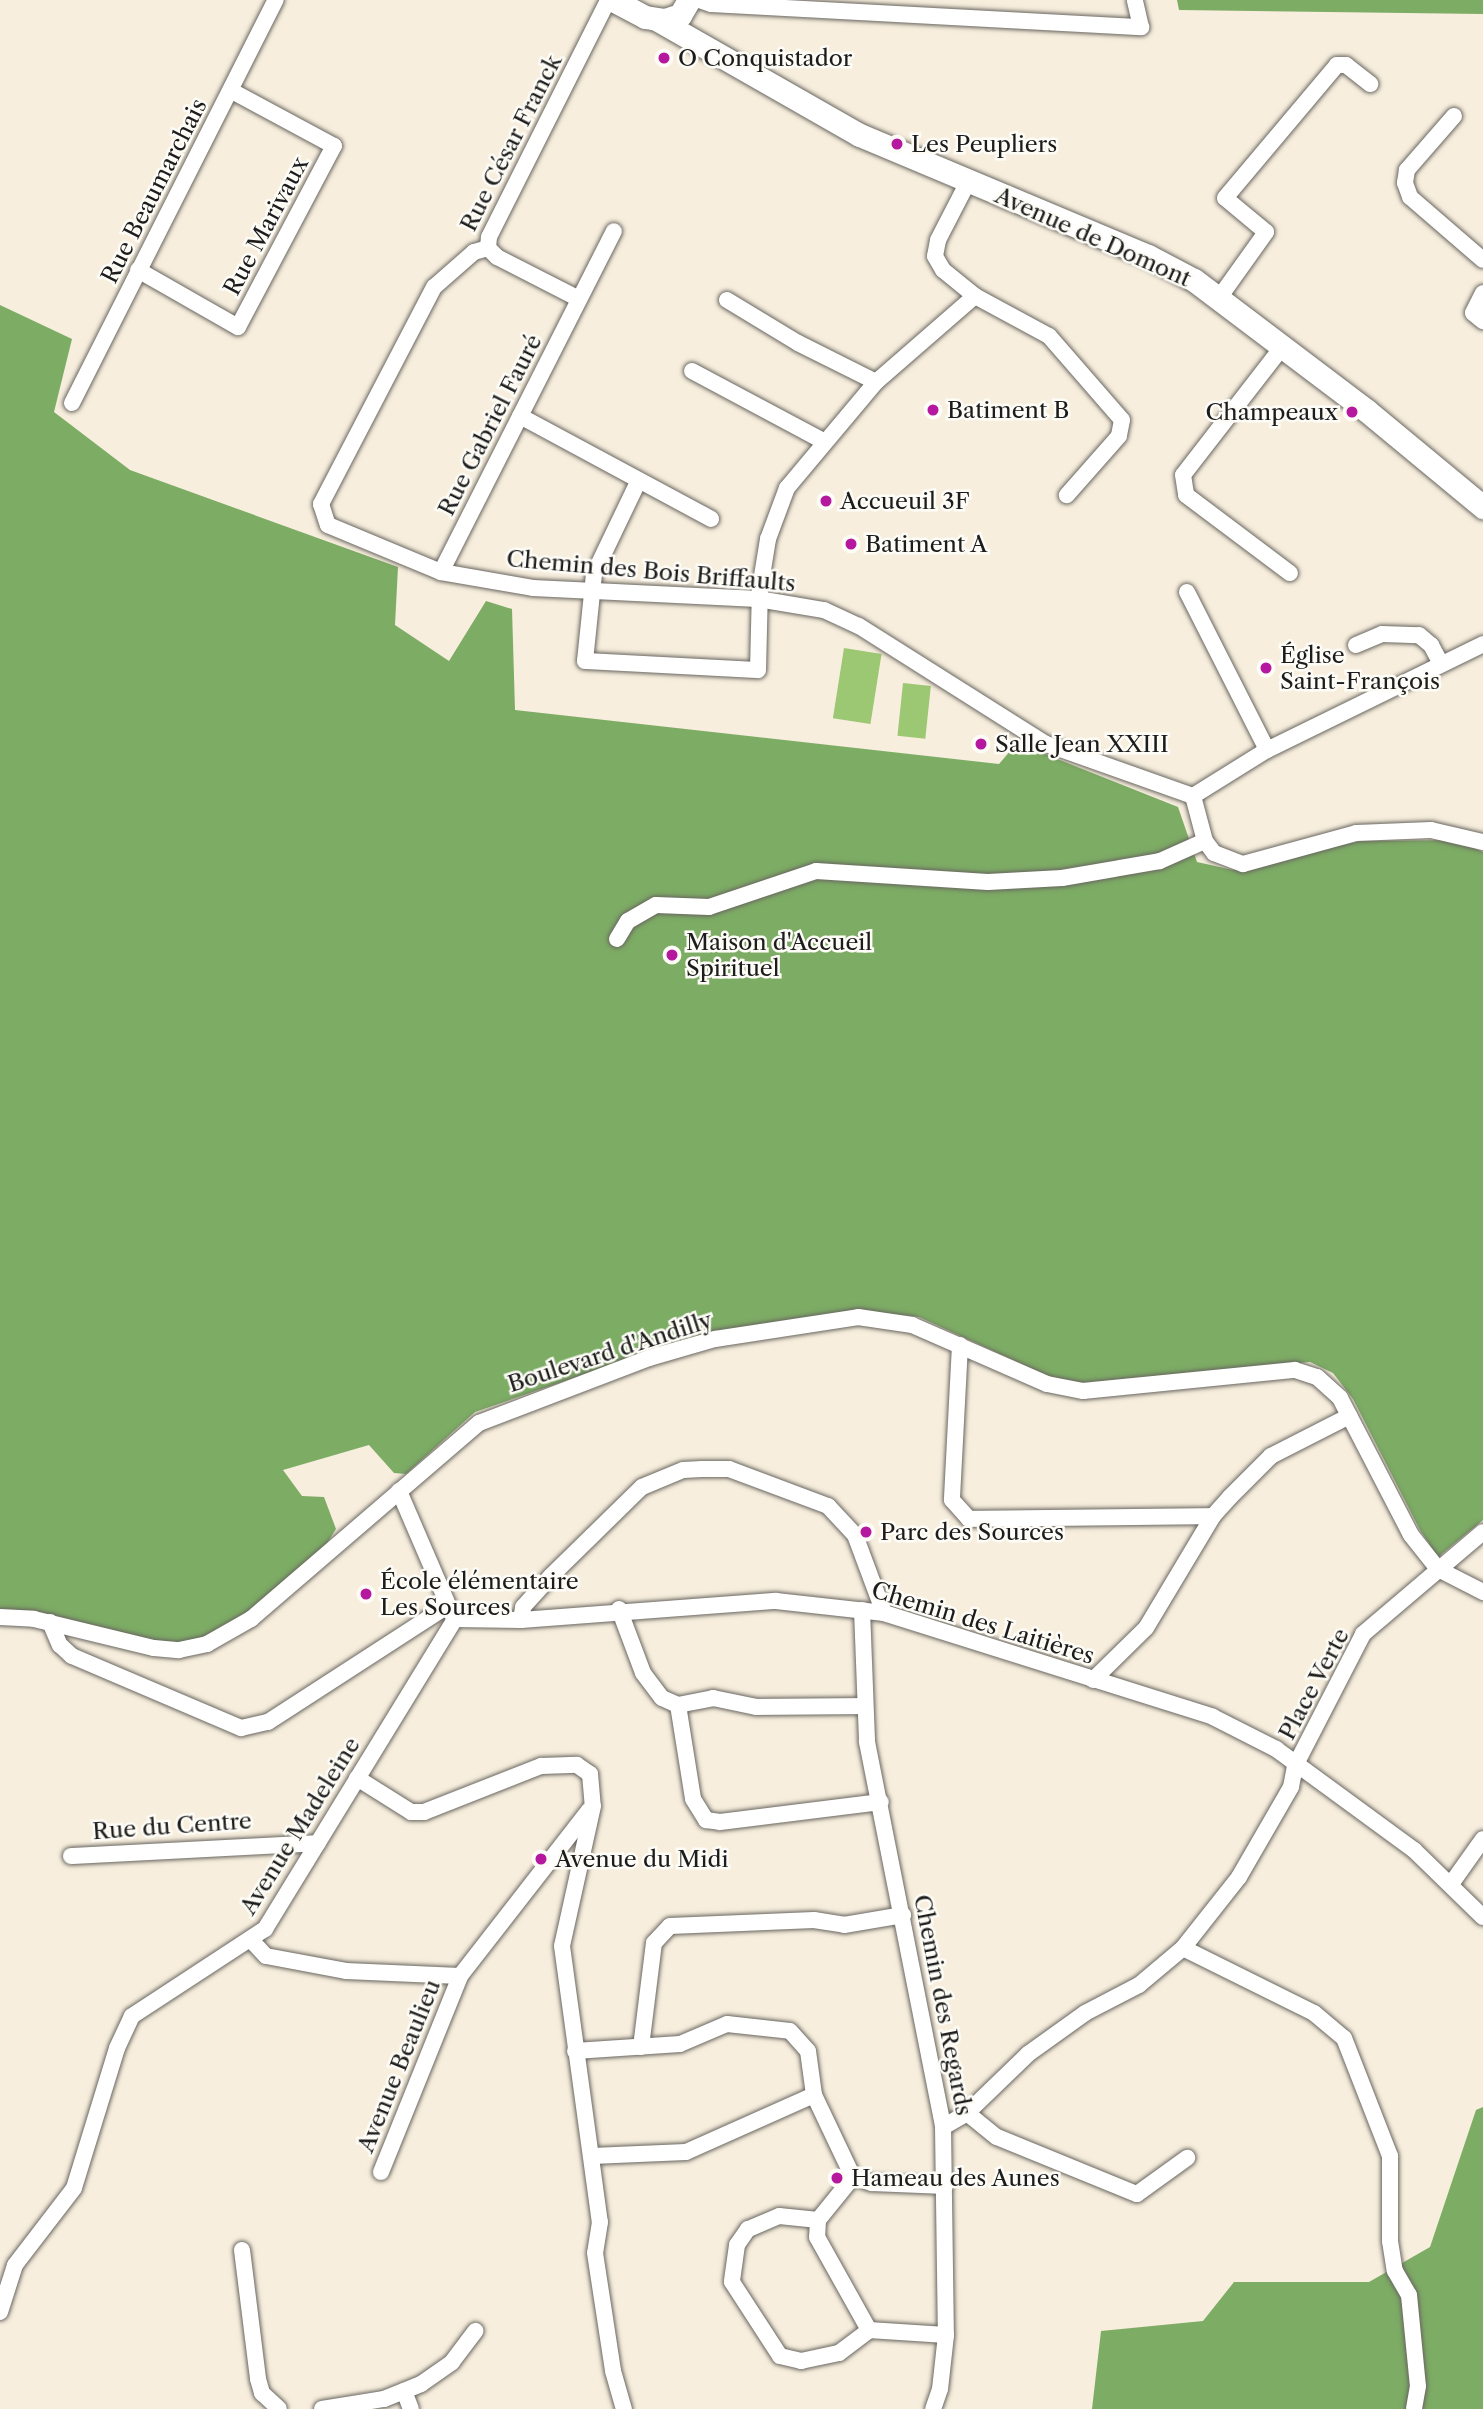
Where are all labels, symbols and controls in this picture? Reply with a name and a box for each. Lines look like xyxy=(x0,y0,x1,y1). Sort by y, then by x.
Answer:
place label: O Conquistador xyxy=(678,44,852,72)
street label: Rue César Franck xyxy=(454,50,568,236)
marker: O Conquistador xyxy=(656,50,672,66)
street label: Rue Beaumarchais xyxy=(95,94,213,288)
place label: Les Peupliers xyxy=(911,130,1057,158)
marker: Les Peupliers xyxy=(889,136,905,152)
street label: Rue Marivaux xyxy=(218,152,314,300)
street label: Avenue de Domont xyxy=(991,181,1195,293)
street label: Rue Gabriel Fauré xyxy=(432,330,548,520)
place label: Batiment B xyxy=(947,396,1069,424)
place label: Champeaux xyxy=(1206,398,1338,426)
marker: Batiment B xyxy=(925,402,941,418)
marker: Champeaux xyxy=(1344,404,1360,420)
place label: Accueuil 3F xyxy=(840,487,970,515)
marker: Accueuil 3F xyxy=(818,493,834,509)
place label: Batiment A xyxy=(865,530,988,558)
marker: Batiment A xyxy=(843,536,859,552)
street label: Chemin des Bois Briffaults xyxy=(505,545,797,597)
place label: Église Saint-François xyxy=(1280,641,1440,695)
marker: Église Saint-François xyxy=(1258,660,1274,676)
place label: Salle Jean XXIII xyxy=(995,730,1169,758)
marker: Salle Jean XXIII xyxy=(973,736,989,752)
place label: Maison d'Accueil Spirituel xyxy=(686,928,872,982)
marker: Maison d'Accueil Spirituel xyxy=(664,947,680,963)
street label: Boulevard d'Andilly xyxy=(504,1306,716,1398)
place label: Parc des Sources xyxy=(880,1518,1064,1546)
marker: Parc des Sources xyxy=(858,1524,874,1540)
place label: École élémentaire Les Sources xyxy=(380,1567,579,1621)
street label: Chemin des Laitières xyxy=(868,1576,1098,1670)
marker: École élémentaire Les Sources xyxy=(358,1586,374,1602)
street label: Place Verte xyxy=(1273,1623,1355,1745)
street label: Avenue Madeleine xyxy=(234,1732,366,1920)
street label: Rue du Centre xyxy=(91,1807,253,1845)
place label: Avenue du Midi xyxy=(555,1845,728,1873)
marker: Avenue du Midi xyxy=(533,1851,549,1867)
street label: Chemin des Regards xyxy=(908,1892,978,2118)
street label: Avenue Beaulieu xyxy=(352,1976,446,2156)
place label: Hameau des Aunes xyxy=(851,2164,1061,2192)
marker: Hameau des Aunes xyxy=(829,2170,845,2186)

